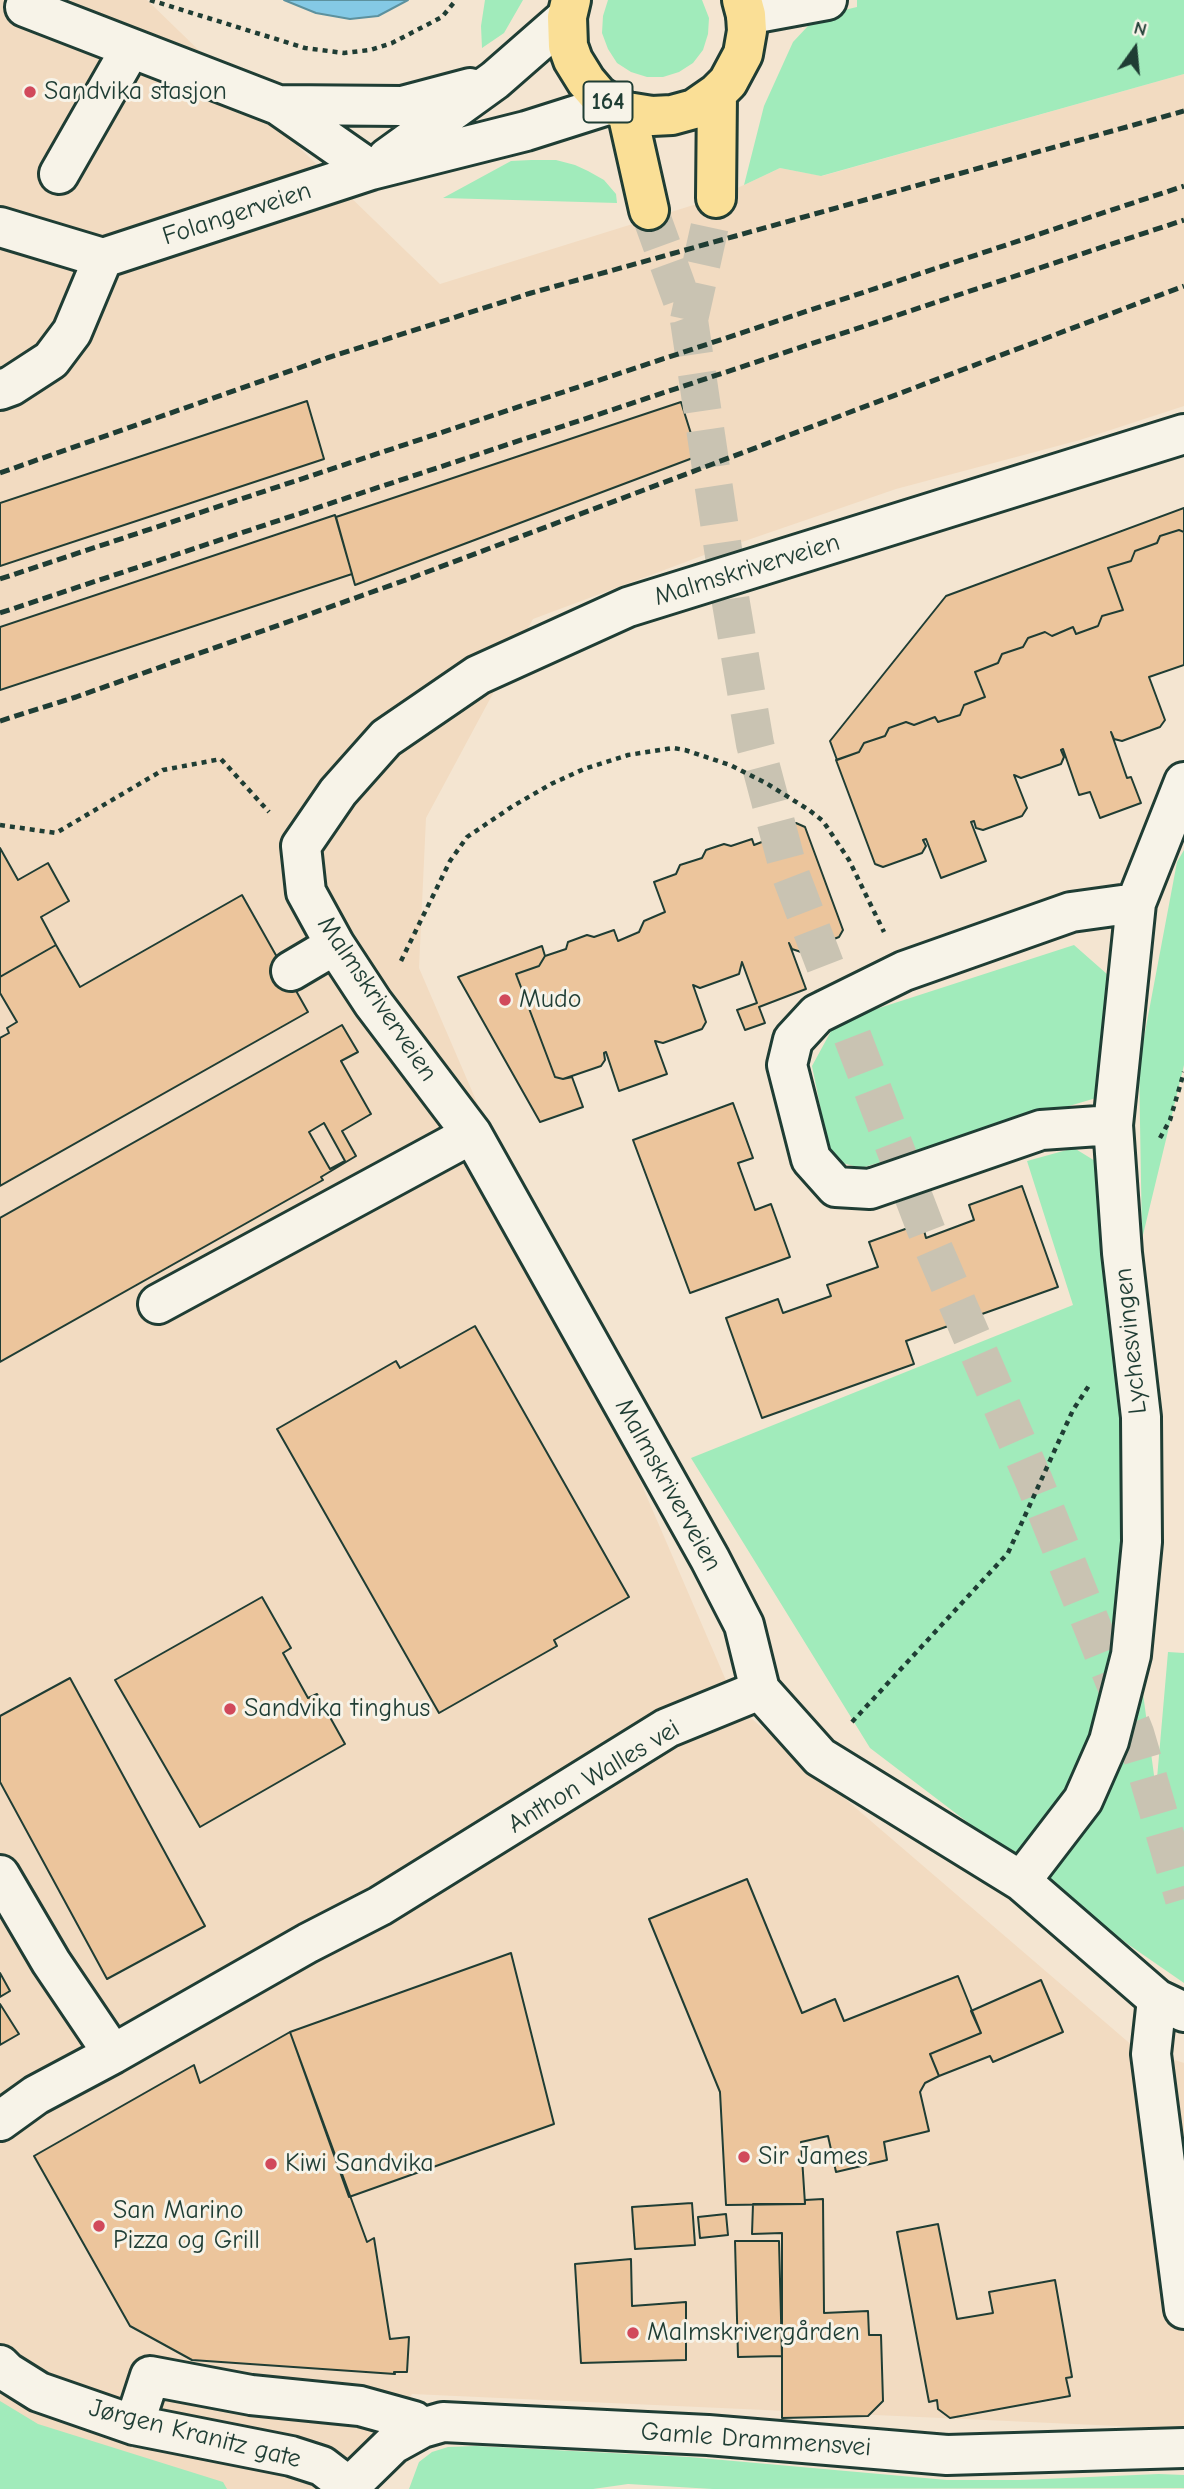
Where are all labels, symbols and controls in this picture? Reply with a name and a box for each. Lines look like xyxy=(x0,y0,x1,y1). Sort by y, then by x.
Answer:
north arrow xyxy=(1100,14,1170,84)
text: N xyxy=(1132,16,1149,41)
place label: Sandvika stasjon xyxy=(44,76,227,108)
road number: 164 xyxy=(584,82,632,122)
marker: Sandvika stasjon xyxy=(22,84,38,100)
street label: Folangerveien xyxy=(159,175,315,253)
street label: Malmskriverveien xyxy=(650,527,844,613)
street label: Malmskriverveien xyxy=(310,911,444,1087)
place label: Mudo xyxy=(519,984,582,1016)
marker: Mudo xyxy=(497,992,513,1008)
street label: Lychesvingen xyxy=(1108,1266,1154,1416)
street label: Malmskriverveien xyxy=(608,1393,728,1577)
place label: Sandvika tinghus xyxy=(244,1693,430,1725)
marker: Sandvika tinghus xyxy=(222,1701,238,1717)
street label: Anthon Walles vei xyxy=(502,1713,686,1841)
place label: Sir James xyxy=(758,2141,868,2173)
place label: Kiwi Sandvika xyxy=(285,2148,434,2180)
marker: Sir James xyxy=(736,2149,752,2165)
marker: Kiwi Sandvika xyxy=(263,2156,279,2172)
place label: San Marino Pizza og Grill xyxy=(113,2195,260,2256)
marker: San Marino Pizza og Grill xyxy=(91,2218,107,2234)
place label: Malmskrivergården xyxy=(647,2317,860,2349)
marker: Malmskrivergården xyxy=(625,2325,641,2341)
street label: Jørgen Kranitz gate xyxy=(86,2393,304,2475)
street label: Gamle Drammensvei xyxy=(640,2416,872,2464)

